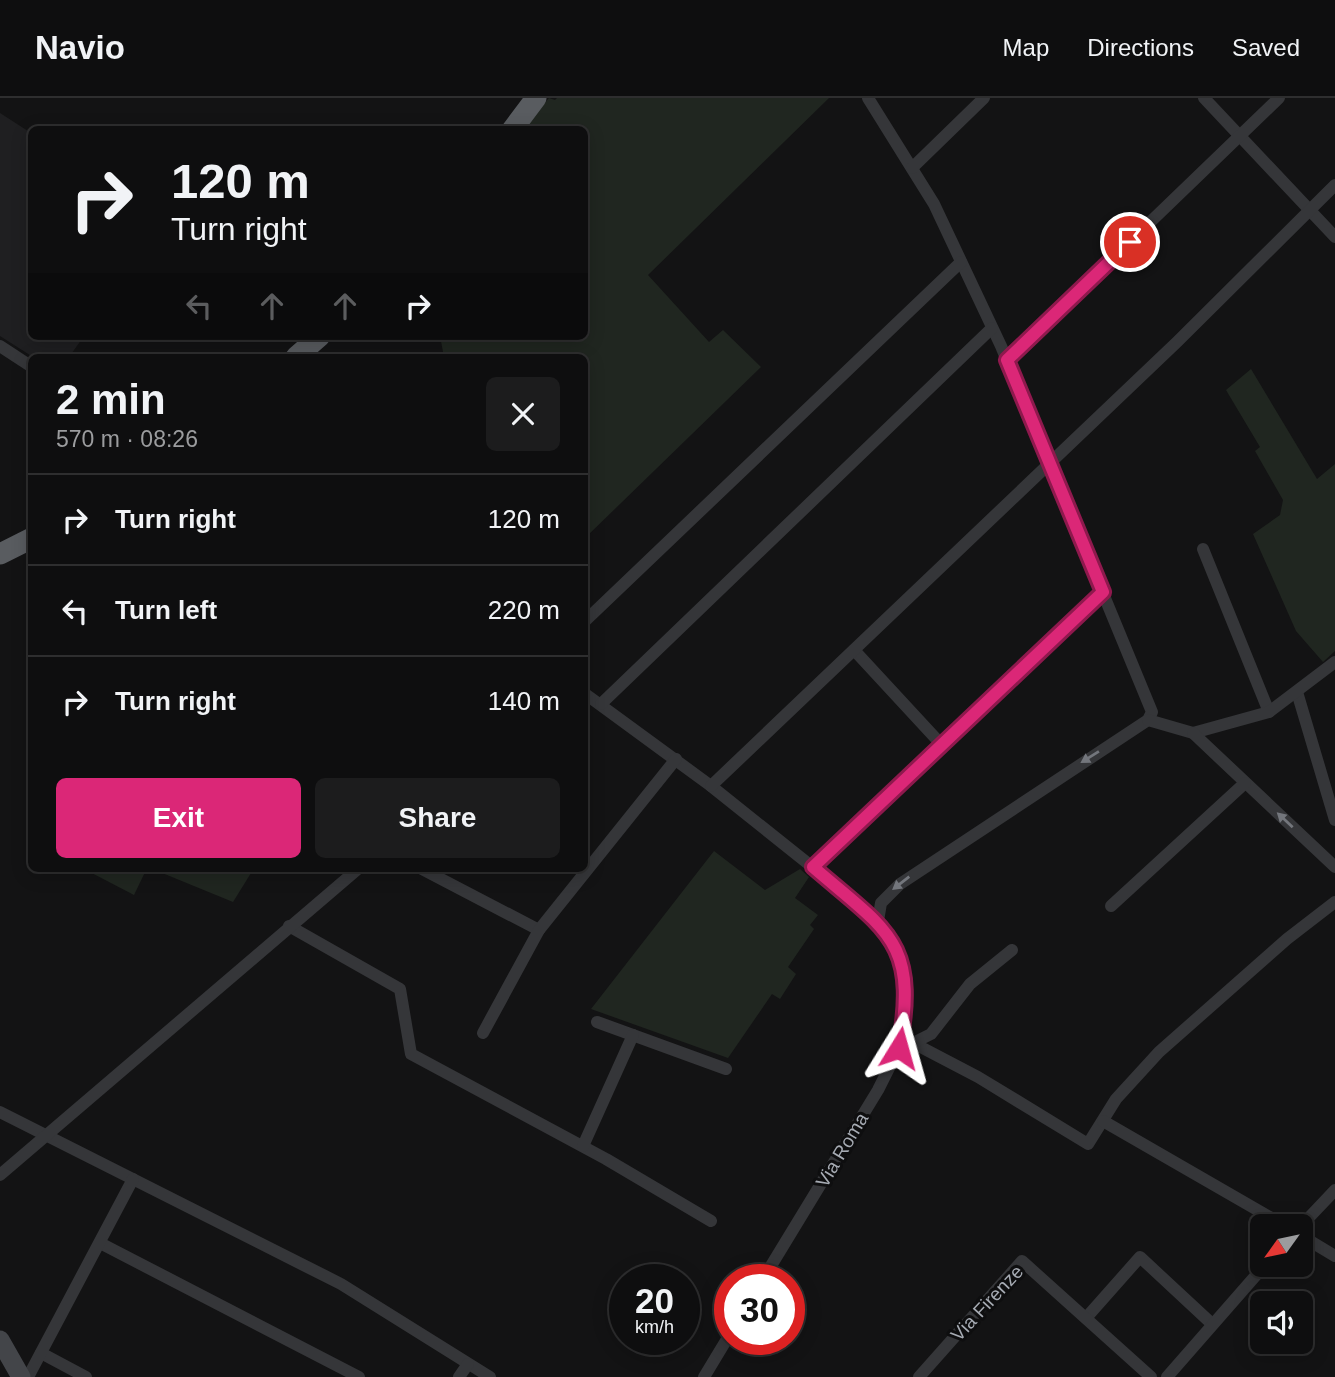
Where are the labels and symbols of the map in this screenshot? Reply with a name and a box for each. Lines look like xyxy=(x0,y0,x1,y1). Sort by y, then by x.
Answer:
pin xyxy=(1100,212,1160,272)
one-way arrow xyxy=(1081,750,1099,764)
one-way arrow xyxy=(1277,813,1294,829)
one-way arrow xyxy=(892,876,910,891)
position arrow xyxy=(862,1011,936,1085)
street label: Via Roma xyxy=(812,1109,873,1191)
north arrow xyxy=(1250,1214,1312,1278)
street label: Via Firenze xyxy=(947,1261,1027,1345)
speed limit sign: 30 xyxy=(714,1264,805,1355)

